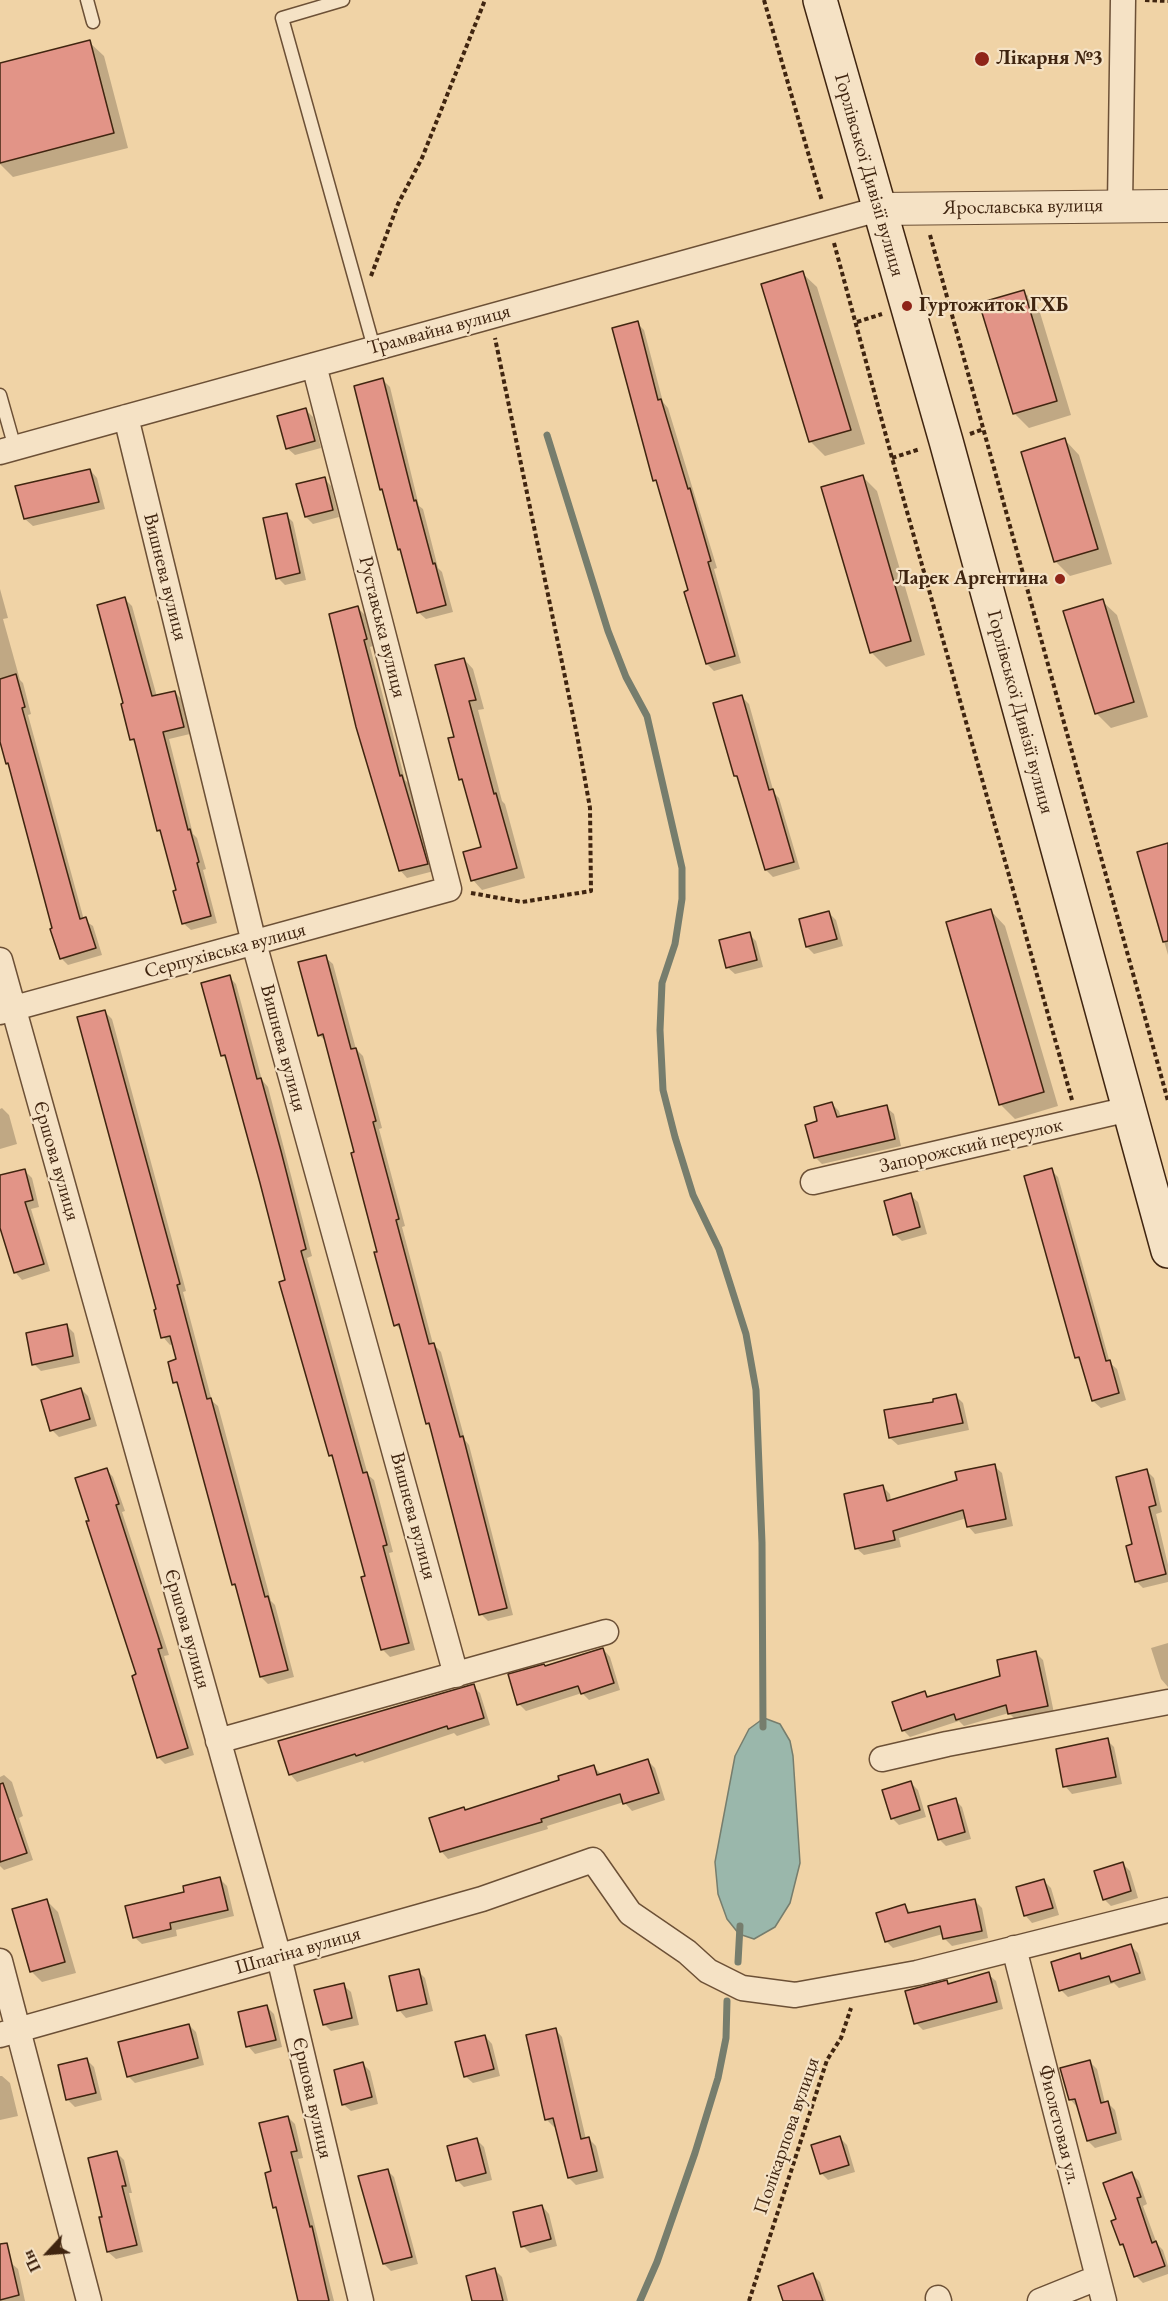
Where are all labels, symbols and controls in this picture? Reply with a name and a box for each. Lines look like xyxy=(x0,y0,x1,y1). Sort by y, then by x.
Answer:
place label: Лікарня №3 xyxy=(996,47,1103,71)
marker: Лікарня №3 xyxy=(973,50,991,68)
street label: Горлівської Дивізії вулиця xyxy=(828,71,910,279)
street label: Ярославська вулиця xyxy=(943,194,1103,220)
place label: Гуртожиток ГХБ xyxy=(919,294,1068,318)
street label: Трамвайна вулиця xyxy=(365,299,513,361)
marker: Гуртожиток ГХБ xyxy=(900,299,914,313)
street label: Вишнева вулиця xyxy=(138,511,192,643)
street label: Руставська вулиця xyxy=(353,554,411,700)
place label: Ларек Аргентина xyxy=(895,567,1048,591)
marker: Ларек Аргентина xyxy=(1053,572,1067,586)
street label: Горлівської Дивізії вулиця xyxy=(981,607,1059,817)
street label: Серпухівська вулиця xyxy=(142,918,308,984)
street label: Вишнева вулиця xyxy=(255,982,311,1114)
street label: Єршова вулиця xyxy=(27,1098,85,1224)
street label: Запорожский переулок xyxy=(877,1113,1065,1179)
street label: Вишнева вулиця xyxy=(385,1450,441,1582)
street label: Єршова вулиця xyxy=(158,1566,216,1692)
street label: Шпагіна вулиця xyxy=(233,1922,363,1980)
street label: Єршова вулиця xyxy=(286,2035,338,2161)
street label: Полікарпова вулиця xyxy=(749,2054,825,2218)
street label: Фиолетовая ул. xyxy=(1033,2063,1085,2187)
north arrow xyxy=(18,2223,78,2283)
text: Пн xyxy=(17,2247,46,2276)

